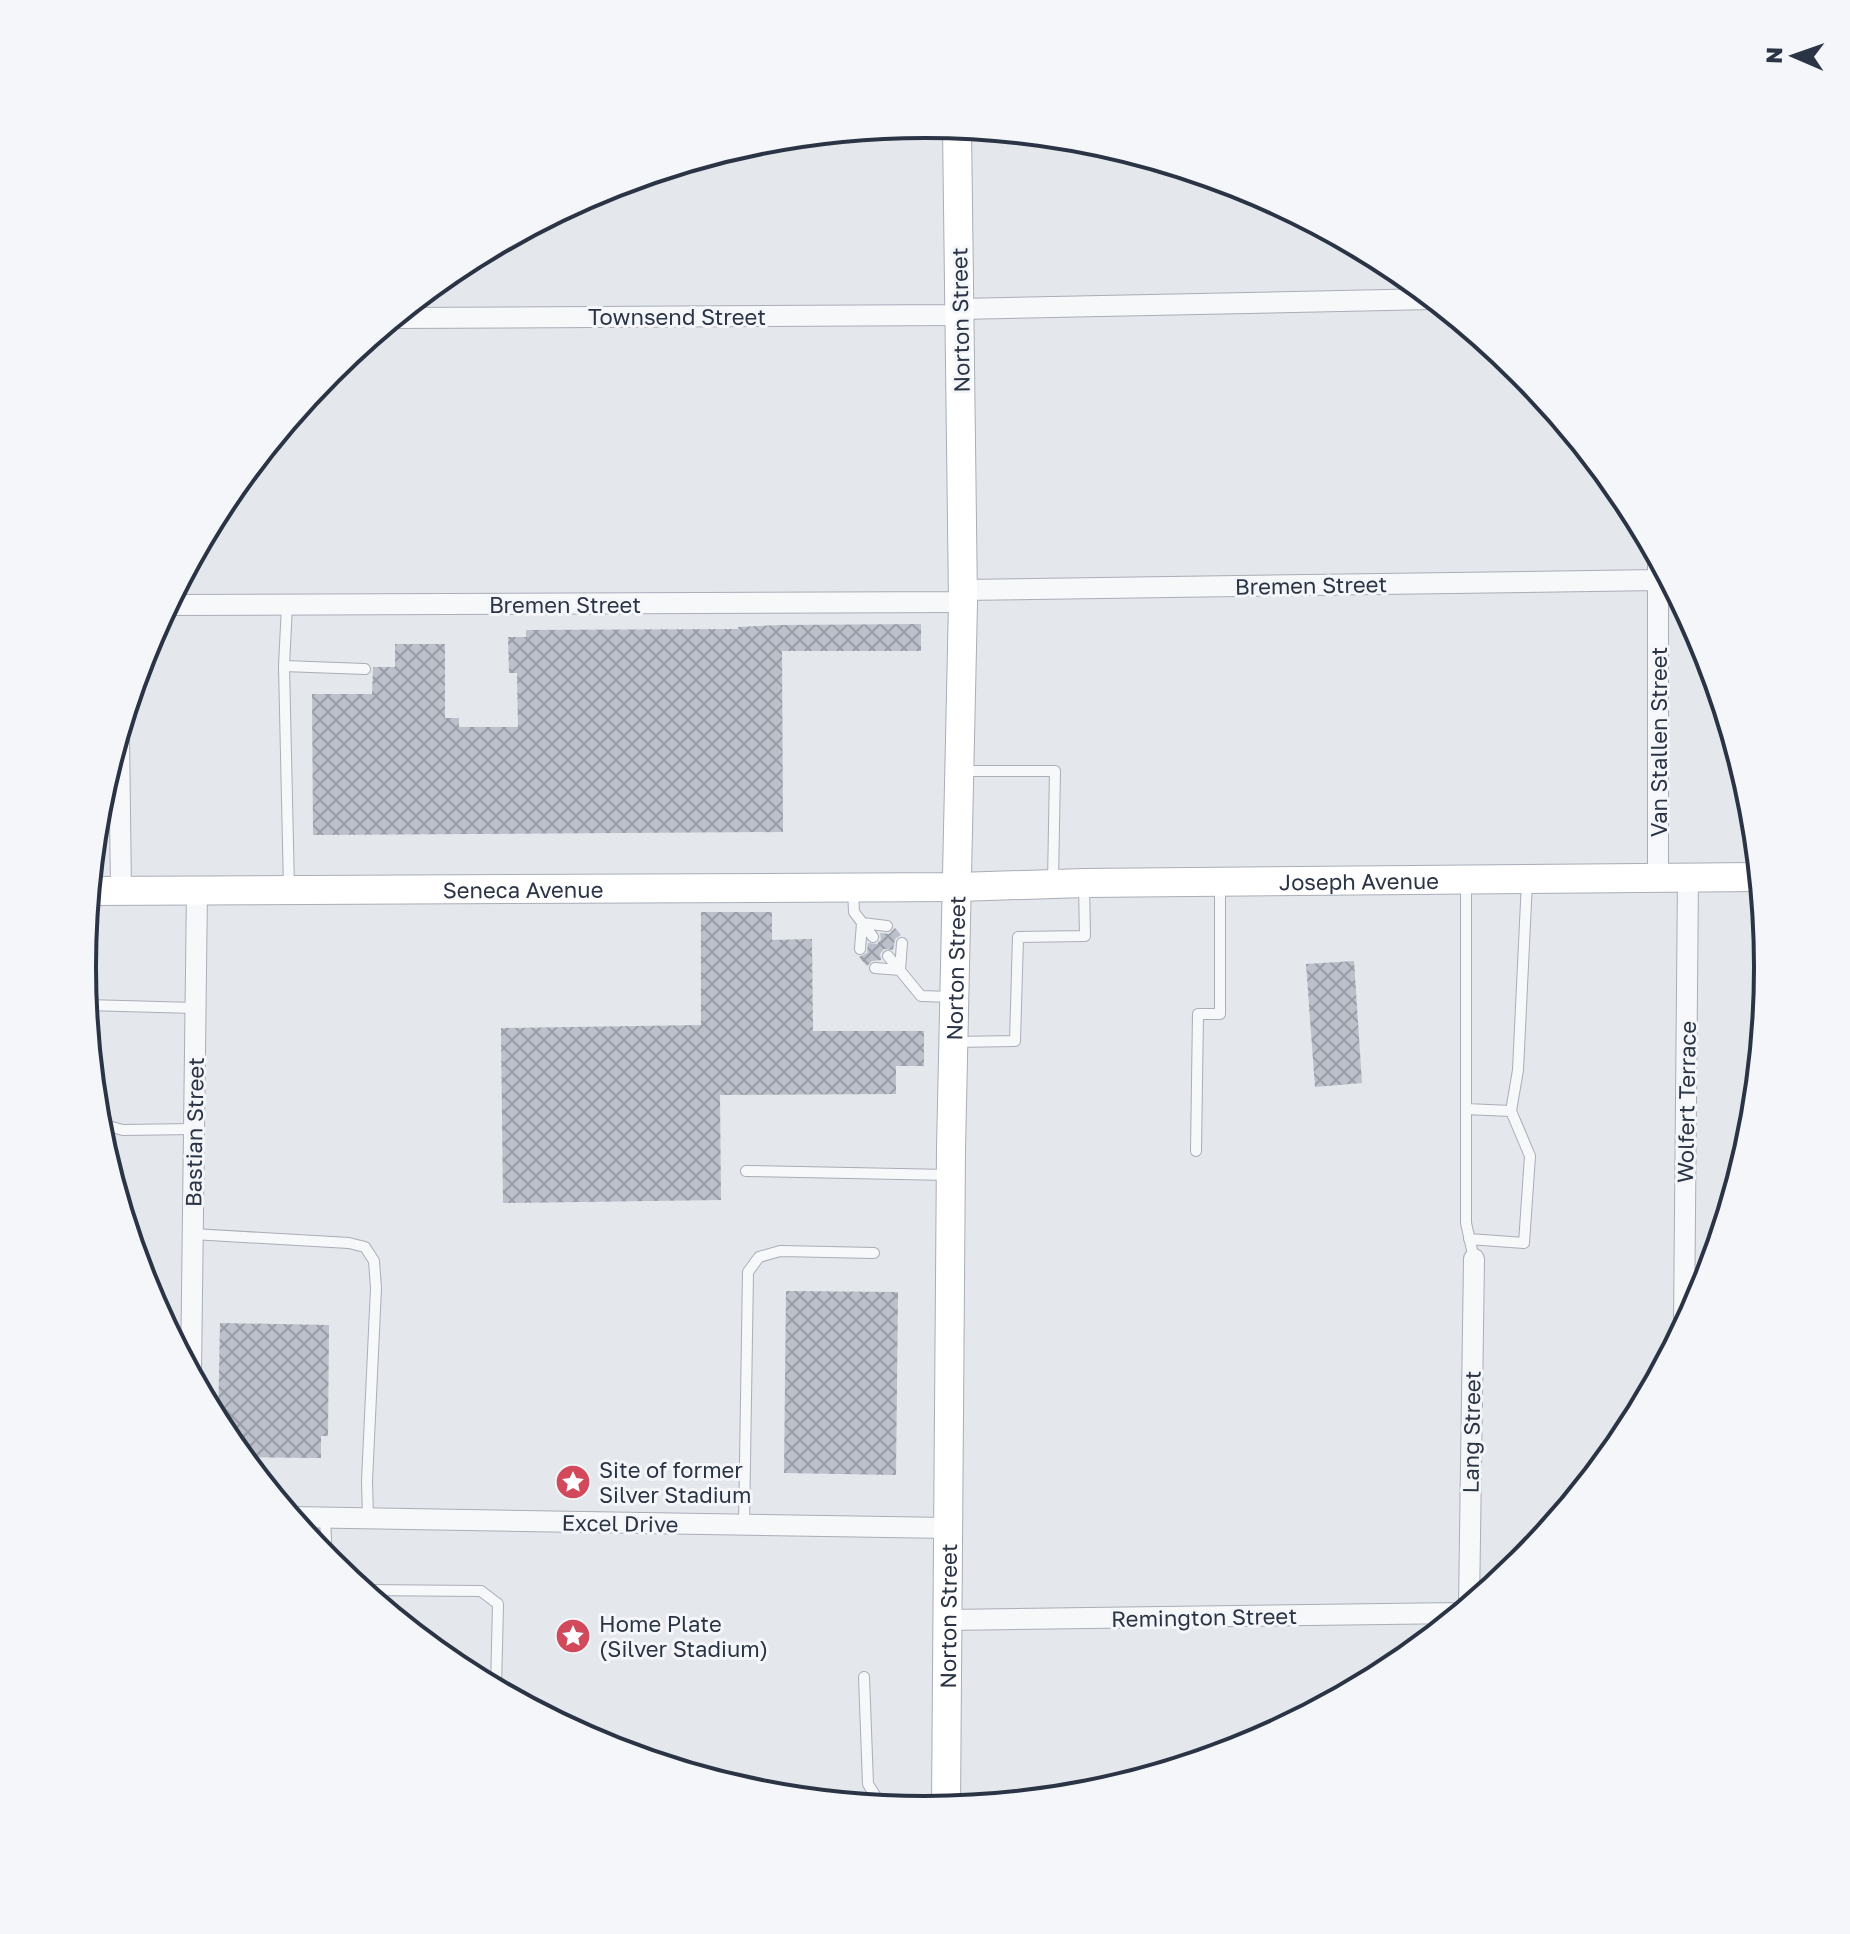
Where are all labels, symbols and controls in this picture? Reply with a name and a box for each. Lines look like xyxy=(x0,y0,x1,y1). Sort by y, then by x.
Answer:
north arrow xyxy=(1754,16,1834,96)
text: N xyxy=(1760,46,1787,64)
street label: Norton Street xyxy=(945,247,975,393)
street label: Townsend Street xyxy=(588,303,766,330)
street label: Bremen Street xyxy=(1235,570,1387,600)
street label: Bremen Street xyxy=(489,591,641,618)
street label: Van Stallen Street xyxy=(1645,647,1672,837)
street label: Joseph Avenue xyxy=(1279,866,1439,895)
street label: Seneca Avenue xyxy=(443,875,603,903)
street label: Norton Street xyxy=(940,895,970,1041)
street label: Wolfert Terrace xyxy=(1671,1021,1701,1183)
street label: Bastian Street xyxy=(179,1057,209,1207)
street label: Lang Street xyxy=(1456,1370,1486,1494)
place label: Site of former Silver Stadium xyxy=(599,1456,751,1508)
place icon: Site of former Silver Stadium xyxy=(554,1463,592,1501)
street label: Excel Drive xyxy=(561,1508,679,1538)
street label: Norton Street xyxy=(933,1543,962,1689)
street label: Remington Street xyxy=(1111,1602,1297,1632)
place label: Home Plate (Silver Stadium) xyxy=(599,1610,768,1662)
place icon: Home Plate (Silver Stadium) xyxy=(554,1617,592,1655)

